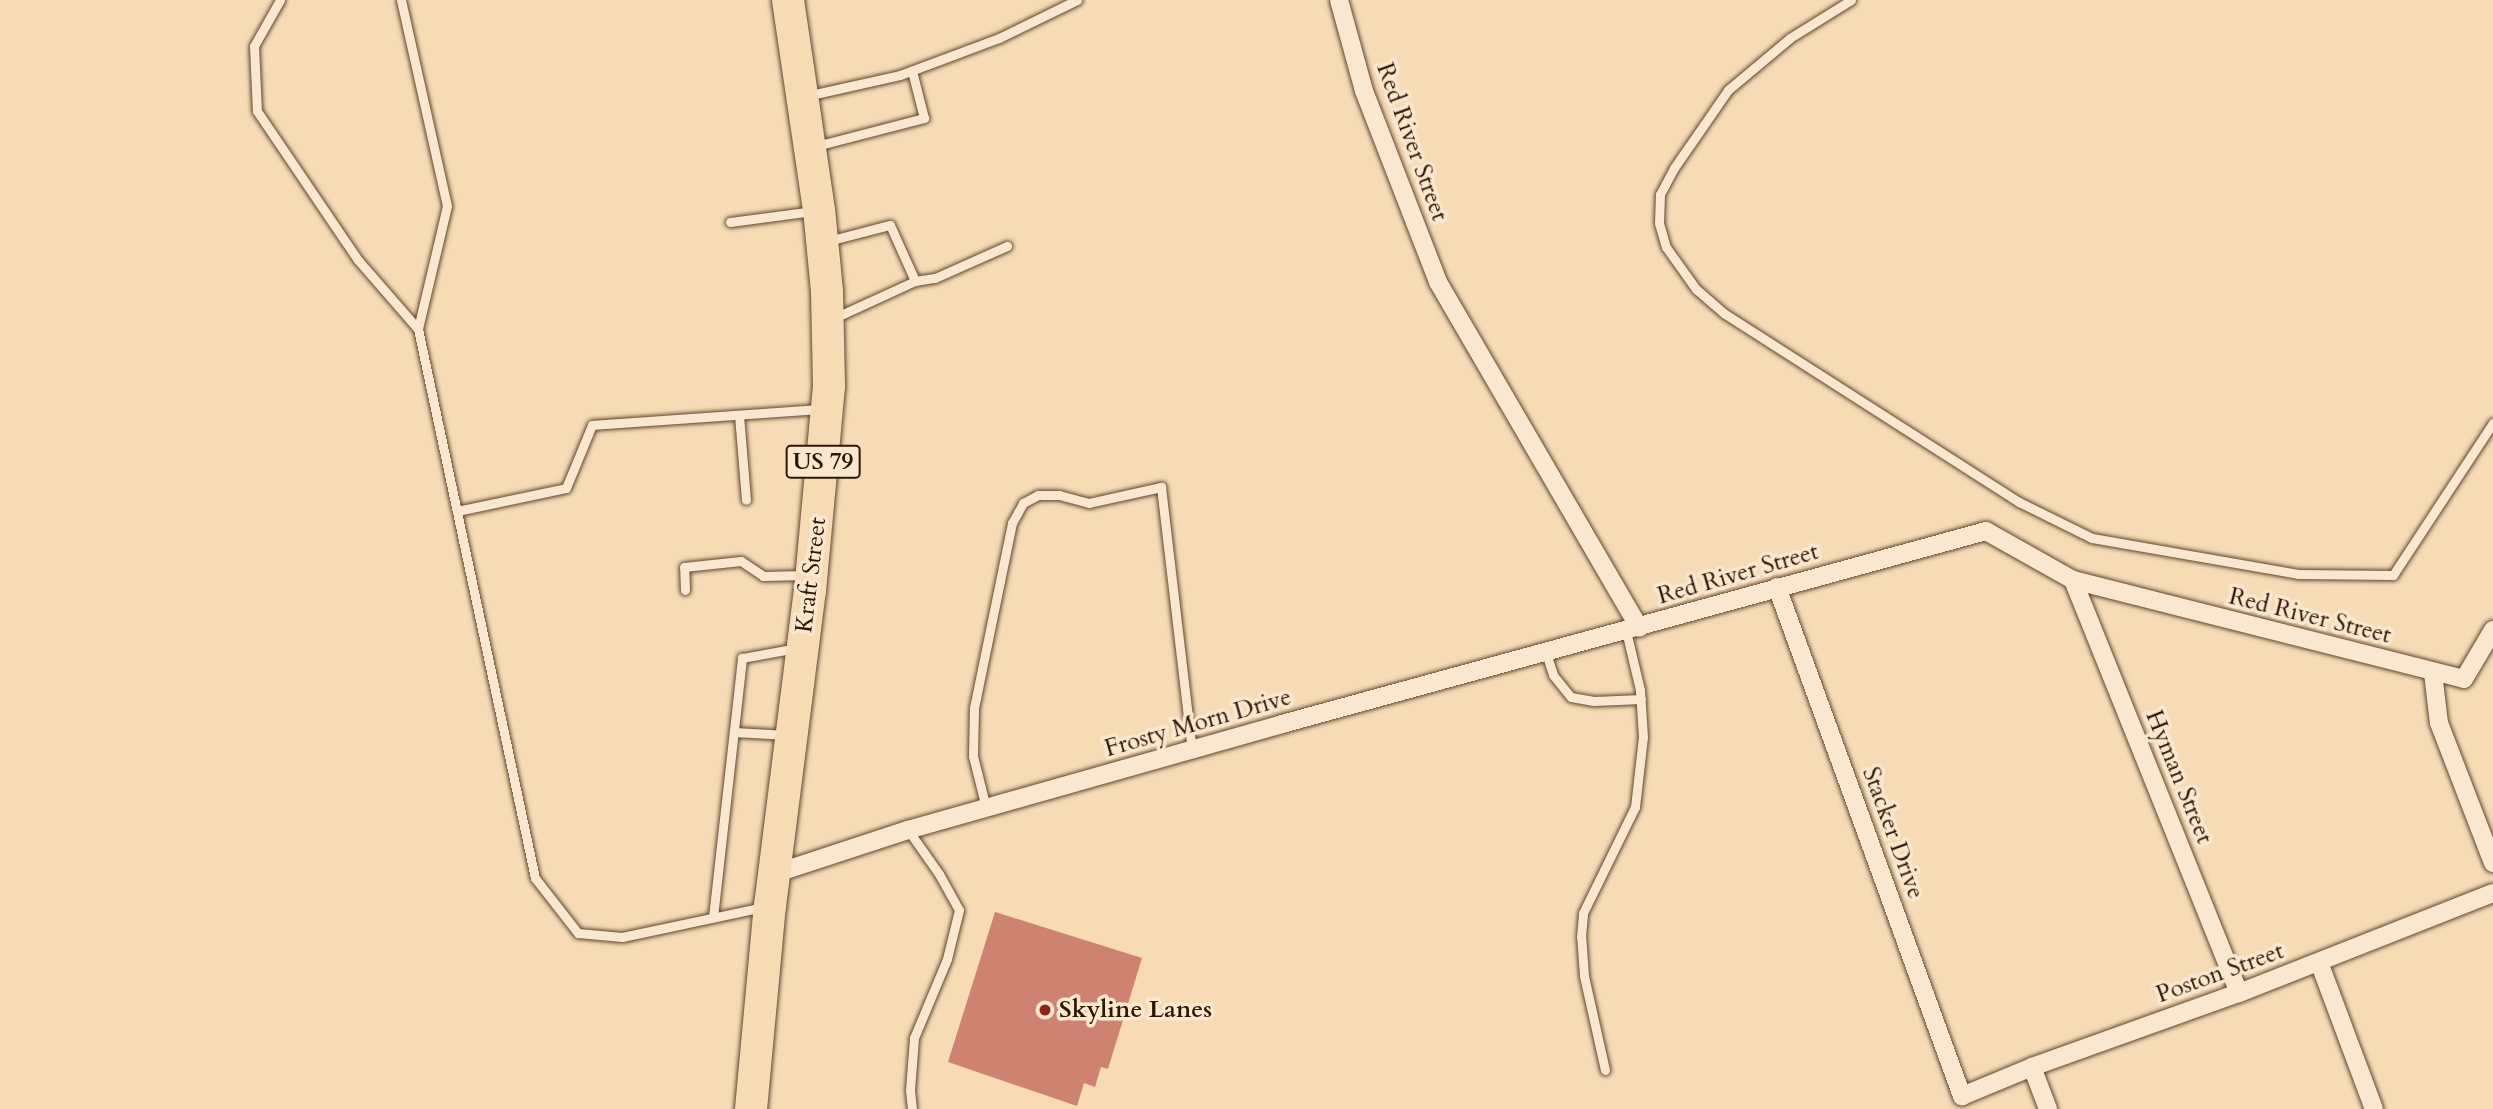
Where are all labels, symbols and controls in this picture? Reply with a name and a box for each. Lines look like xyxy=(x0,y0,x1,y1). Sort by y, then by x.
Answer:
street label: Red River Street xyxy=(1370,59,1454,225)
road number: US 79 xyxy=(784,442,862,482)
street label: Kraft Street xyxy=(790,516,832,634)
street label: Red River Street xyxy=(1654,537,1822,611)
street label: Red River Street xyxy=(2226,582,2394,650)
street label: Frosty Morn Drive xyxy=(1101,683,1295,763)
street label: Hyman Street xyxy=(2139,706,2219,848)
street label: Stacker Drive xyxy=(1856,763,1930,903)
street label: Poston Street xyxy=(2152,937,2288,1009)
place label: Skyline Lanes xyxy=(1059,996,1212,1024)
marker: Skyline Lanes xyxy=(1037,1002,1053,1018)

